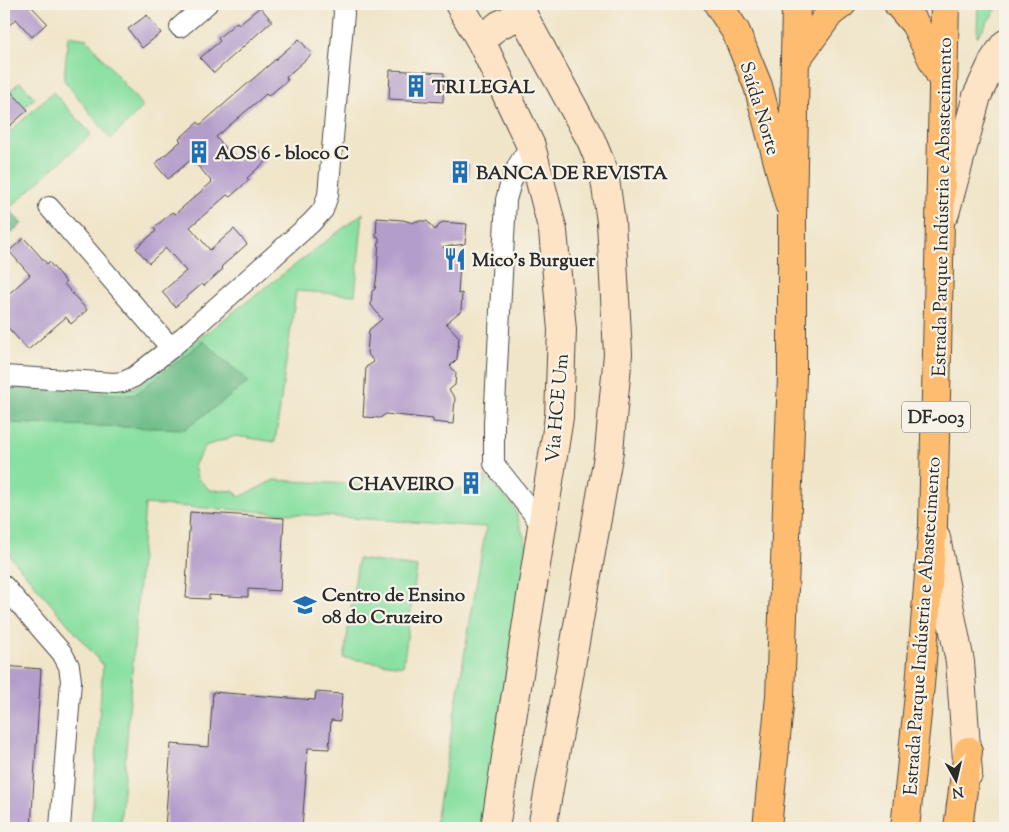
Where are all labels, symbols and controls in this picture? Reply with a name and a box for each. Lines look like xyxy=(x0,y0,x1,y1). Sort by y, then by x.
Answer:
street label: Estrada Parque Indústria e Abastecimento xyxy=(927,37,960,377)
street label: Saída Norte xyxy=(732,59,786,159)
building icon: TRI LEGAL xyxy=(403,73,429,99)
place label: TRI LEGAL xyxy=(432,75,535,102)
building icon: AOS 6 - bloco C xyxy=(186,139,212,165)
place label: AOS 6 - bloco C xyxy=(215,141,349,168)
building icon: BANCA DE REVISTA xyxy=(447,159,473,185)
place label: BANCA DE REVISTA xyxy=(476,161,668,188)
restaurant icon: Mico's Burguer xyxy=(442,246,468,272)
place label: Mico's Burguer xyxy=(472,248,596,275)
street label: Via HCE Um xyxy=(540,352,577,464)
road number: DF-003 xyxy=(902,402,970,432)
street label: Estrada Parque Indústria e Abastecimento xyxy=(898,456,949,796)
building icon: CHAVEIRO xyxy=(458,470,484,496)
place label: CHAVEIRO xyxy=(349,472,454,499)
place label: Centro de Ensino 08 do Cruzeiro xyxy=(322,583,466,632)
school or university icon: Centro de Ensino 08 do Cruzeiro xyxy=(292,592,318,618)
north arrow xyxy=(932,754,982,804)
text: N xyxy=(951,780,964,802)

